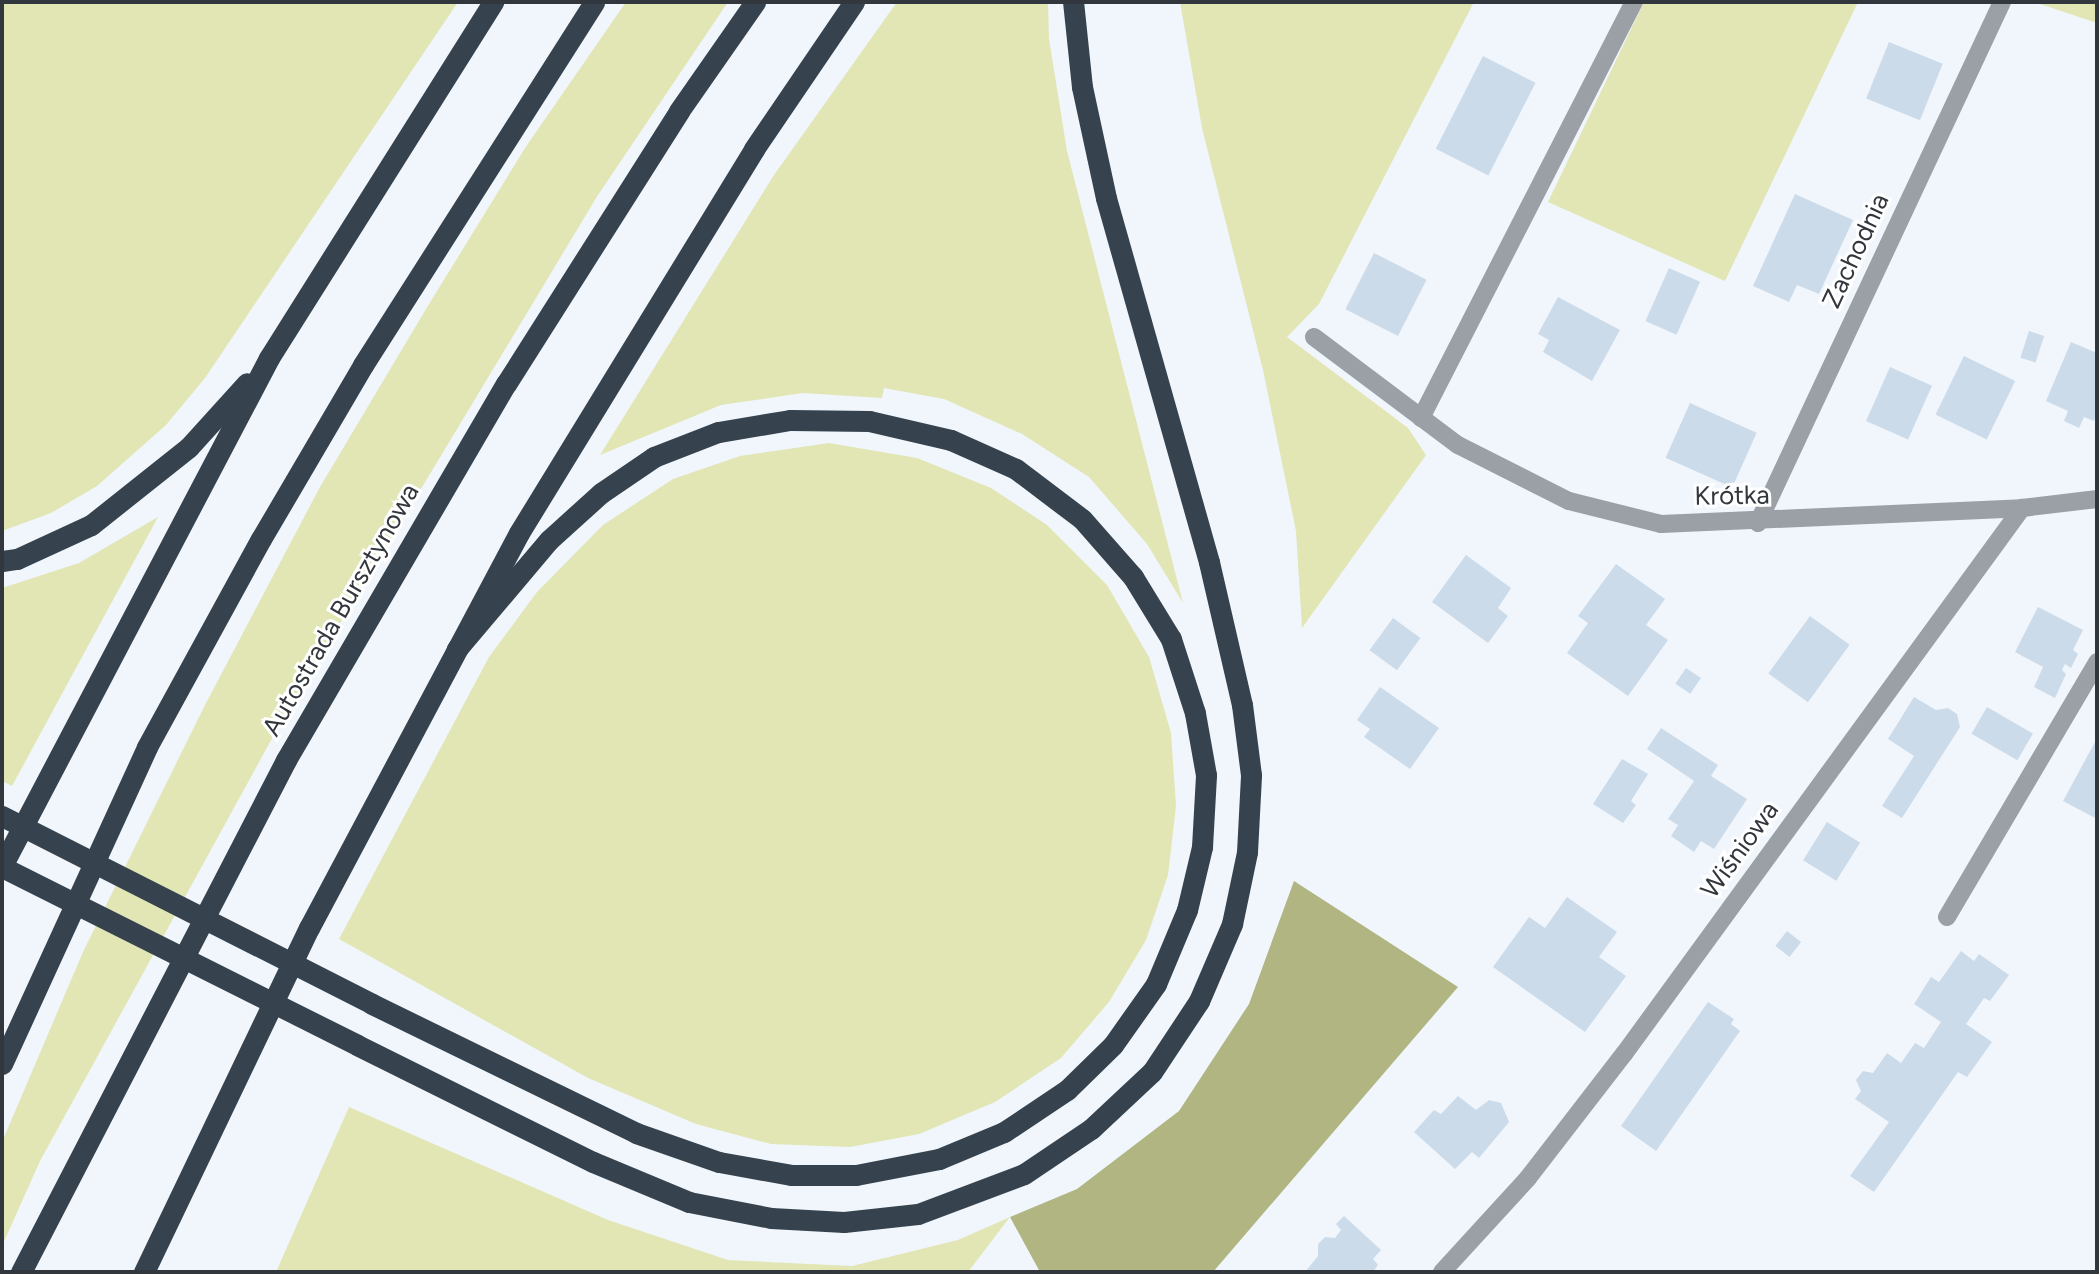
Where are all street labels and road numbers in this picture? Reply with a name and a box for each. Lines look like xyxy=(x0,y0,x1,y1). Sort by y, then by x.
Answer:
street label: Zachodnia xyxy=(1816,189,1896,313)
street label: Autostrada Bursztynowa xyxy=(256,478,426,742)
street label: Krótka xyxy=(1694,480,1770,512)
street label: Wiśniowa xyxy=(1695,796,1785,904)

